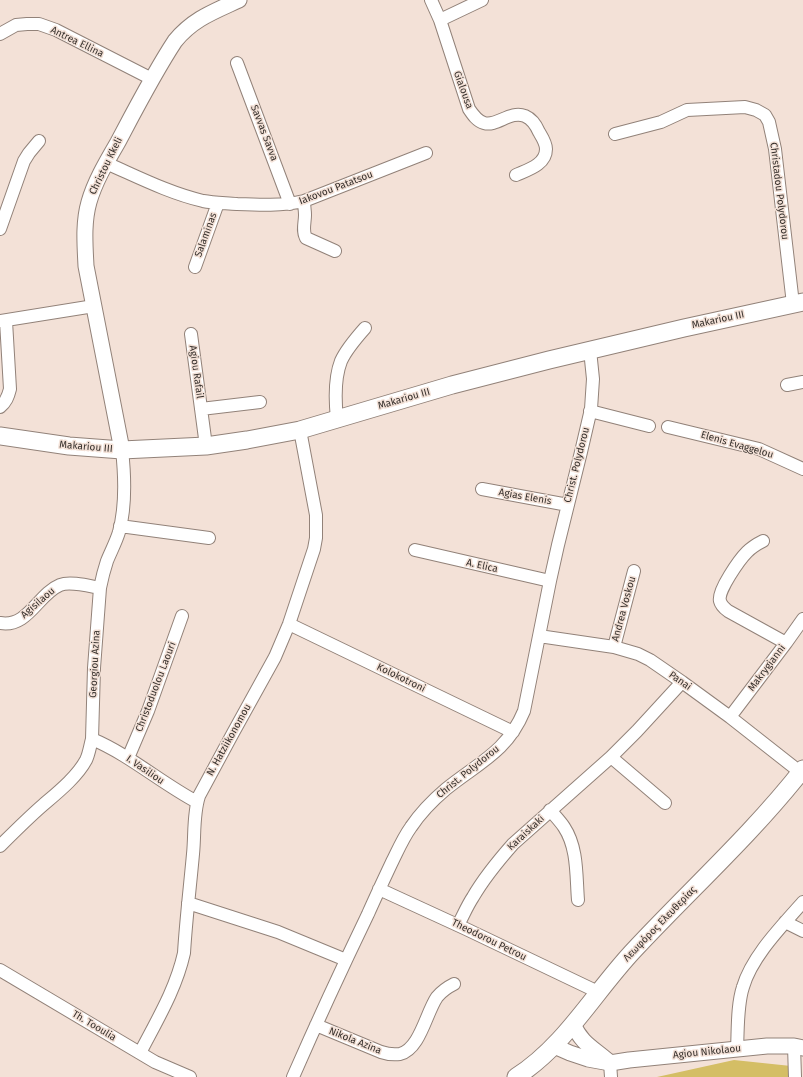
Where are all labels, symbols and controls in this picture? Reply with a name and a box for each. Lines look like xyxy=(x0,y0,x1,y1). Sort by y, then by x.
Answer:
street label: Antrea Ellina xyxy=(49,24,105,60)
street label: Gialousa xyxy=(451,70,475,110)
street label: Savvas Savva xyxy=(248,103,280,163)
street label: Christou Kkeli xyxy=(87,135,125,197)
street label: Christadou Polydorou xyxy=(767,142,791,240)
street label: Iakovou Patatsou xyxy=(297,168,375,208)
street label: Salaminas xyxy=(192,211,220,259)
street label: Makariou III xyxy=(691,309,745,331)
street label: Agiou Rafail xyxy=(186,345,206,399)
street label: Makariou III xyxy=(377,386,431,412)
street label: Christ. Polydorou xyxy=(562,426,592,504)
street label: Elenis Evaggelou xyxy=(699,429,775,461)
street label: Makariou III xyxy=(59,439,113,455)
street label: Agias Elenis xyxy=(498,486,552,508)
street label: A. Elica xyxy=(465,557,499,575)
street label: Andrea Voskou xyxy=(610,575,638,643)
street label: Agisilaou xyxy=(19,585,57,621)
street label: Georgiou Azina xyxy=(87,630,103,698)
street label: Christoduolou Laouri xyxy=(133,640,179,734)
street label: Makrygianni xyxy=(746,642,788,694)
street label: Kolokotroni xyxy=(375,661,427,695)
street label: Panai xyxy=(666,669,694,693)
street label: N. Hatziikonomou xyxy=(204,702,254,778)
street label: Christ. Polydorou xyxy=(434,743,502,801)
street label: I. Vasiliou xyxy=(124,753,166,787)
street label: Karaiskaki xyxy=(505,813,547,853)
street label: Λεωφόρος Ελευθερίας xyxy=(621,884,699,964)
street label: Theodorou Petrou xyxy=(450,917,528,963)
street label: Th. Tooulia xyxy=(70,1008,118,1044)
street label: Nikola Azina xyxy=(327,1025,383,1057)
street label: Agiou Nikolaou xyxy=(672,1042,742,1062)

